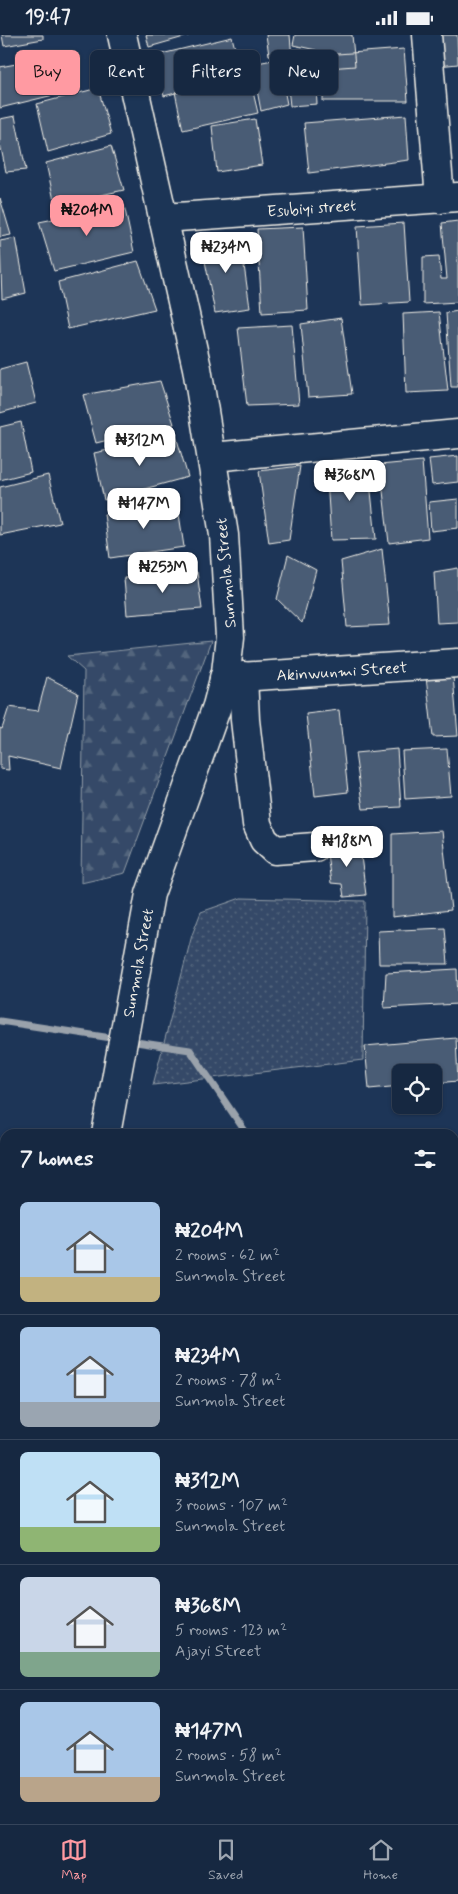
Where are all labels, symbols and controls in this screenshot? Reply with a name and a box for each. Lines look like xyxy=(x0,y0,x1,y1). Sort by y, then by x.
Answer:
text: 19:47 xyxy=(25,5,71,30)
chip: Buy xyxy=(15,50,80,95)
chip: Rent xyxy=(90,50,164,95)
chip: Filters xyxy=(174,50,260,95)
chip: New xyxy=(270,50,338,95)
pin: ₦204M xyxy=(52,195,122,237)
street label: Esubiyi street xyxy=(266,195,357,223)
text: ₦204M xyxy=(61,200,113,221)
pin: ₦234M xyxy=(191,231,261,274)
text: ₦234M xyxy=(201,237,251,258)
pin: ₦312M xyxy=(105,425,175,467)
text: ₦312M xyxy=(115,430,165,451)
pin: ₦368M xyxy=(315,459,385,502)
text: ₦368M xyxy=(325,465,375,486)
pin: ₦147M xyxy=(109,487,179,530)
text: ₦147M xyxy=(118,493,170,514)
street label: Sunmola Street xyxy=(211,517,242,629)
pin: ₦253M xyxy=(128,551,198,594)
text: ₦253M xyxy=(139,557,187,578)
street label: Akinwunmi Street xyxy=(276,657,408,687)
pin: ₦188M xyxy=(312,825,382,868)
text: ₦188M xyxy=(322,831,372,852)
street label: Sunmola Street xyxy=(119,907,159,1019)
map controls xyxy=(392,1064,442,1114)
button: locate xyxy=(392,1064,442,1114)
text: 7 homes xyxy=(20,1145,93,1173)
icon: filters xyxy=(411,1145,439,1173)
text: ₦204M xyxy=(175,1217,243,1245)
icon: home xyxy=(60,1222,120,1282)
text: 2 rooms · 62 m² xyxy=(175,1245,280,1266)
text: Sunmola Street xyxy=(175,1266,285,1287)
text: ₦234M xyxy=(175,1342,240,1370)
icon: home xyxy=(60,1347,120,1407)
text: 2 rooms · 78 m² xyxy=(175,1370,282,1391)
text: Sunmola Street xyxy=(175,1391,285,1412)
text: ₦312M xyxy=(175,1467,240,1495)
icon: home xyxy=(60,1472,120,1532)
text: 3 rooms · 107 m² xyxy=(175,1495,288,1516)
text: Sunmola Street xyxy=(175,1516,285,1537)
text: ₦368M xyxy=(175,1592,241,1620)
icon: home xyxy=(60,1597,120,1657)
text: 5 rooms · 123 m² xyxy=(175,1620,287,1641)
text: Ajayi Street xyxy=(175,1641,261,1662)
text: ₦147M xyxy=(175,1717,242,1745)
icon: home xyxy=(60,1722,120,1782)
text: 2 rooms · 58 m² xyxy=(175,1745,281,1766)
text: Sunmola Street xyxy=(175,1766,285,1787)
tab: Map xyxy=(60,1836,88,1884)
tab: Saved xyxy=(208,1836,243,1884)
tab: Home xyxy=(363,1836,398,1884)

